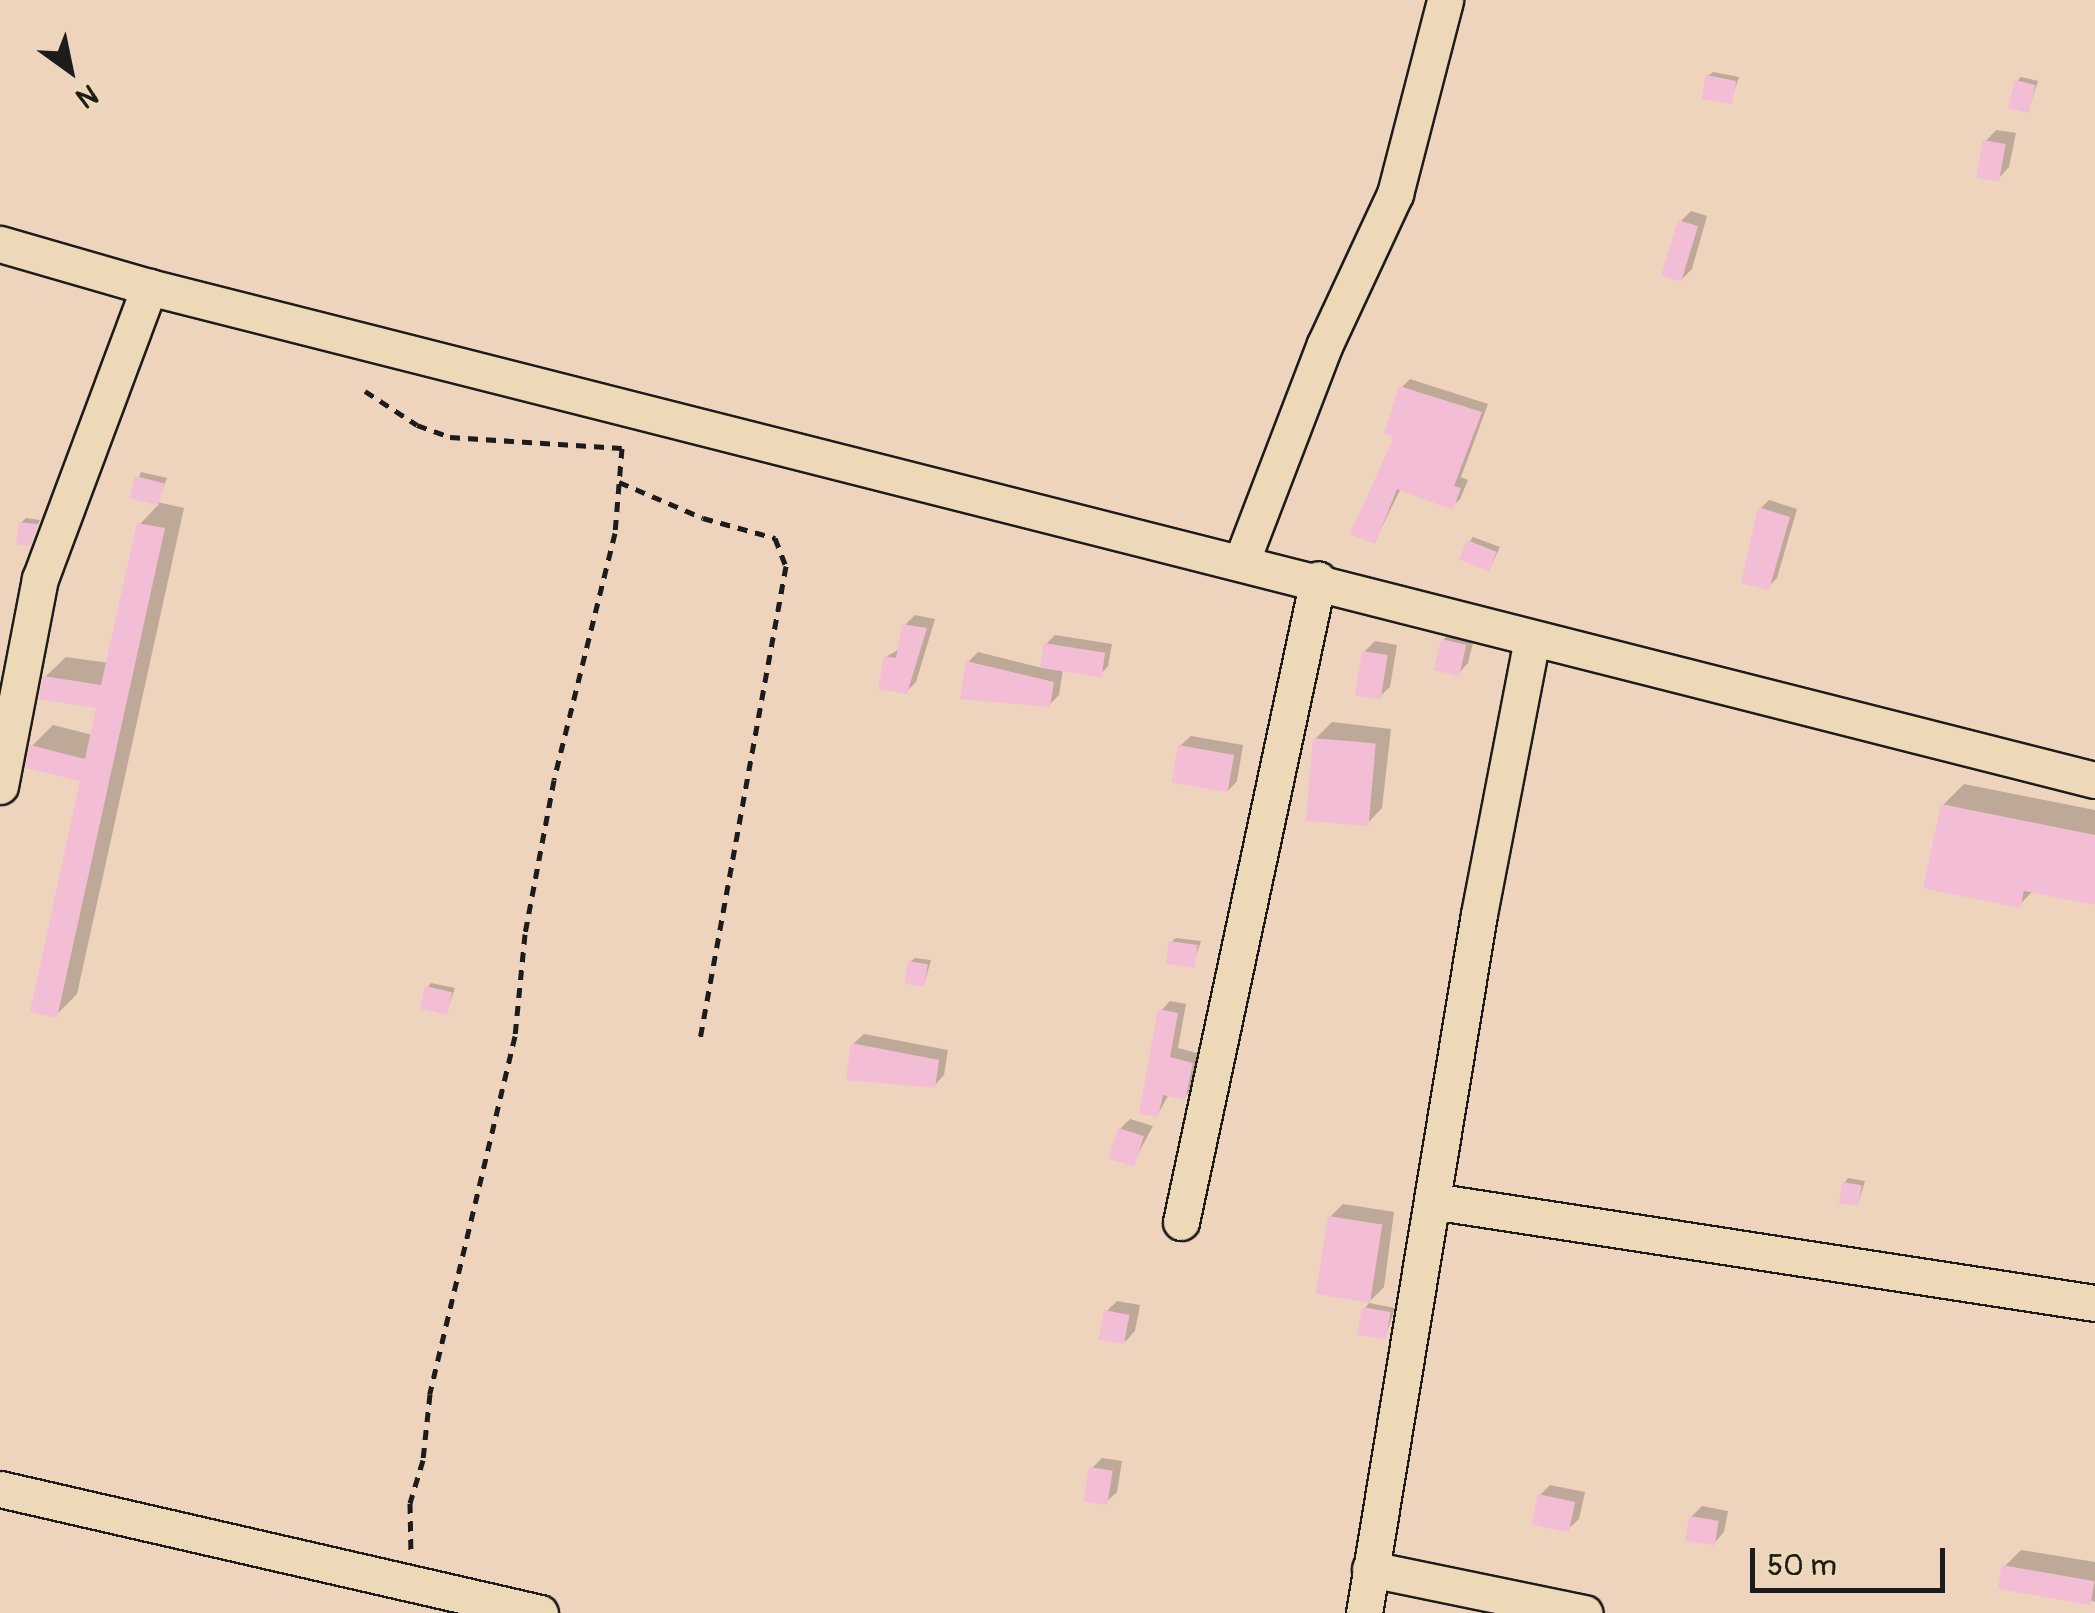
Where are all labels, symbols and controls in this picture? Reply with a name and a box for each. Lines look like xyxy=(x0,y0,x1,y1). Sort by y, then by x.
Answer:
north arrow xyxy=(20,20,120,120)
text: N xyxy=(69,76,104,115)
scale bar xyxy=(1755,1528,1950,1590)
text: 50 m xyxy=(1767,1547,1837,1584)

